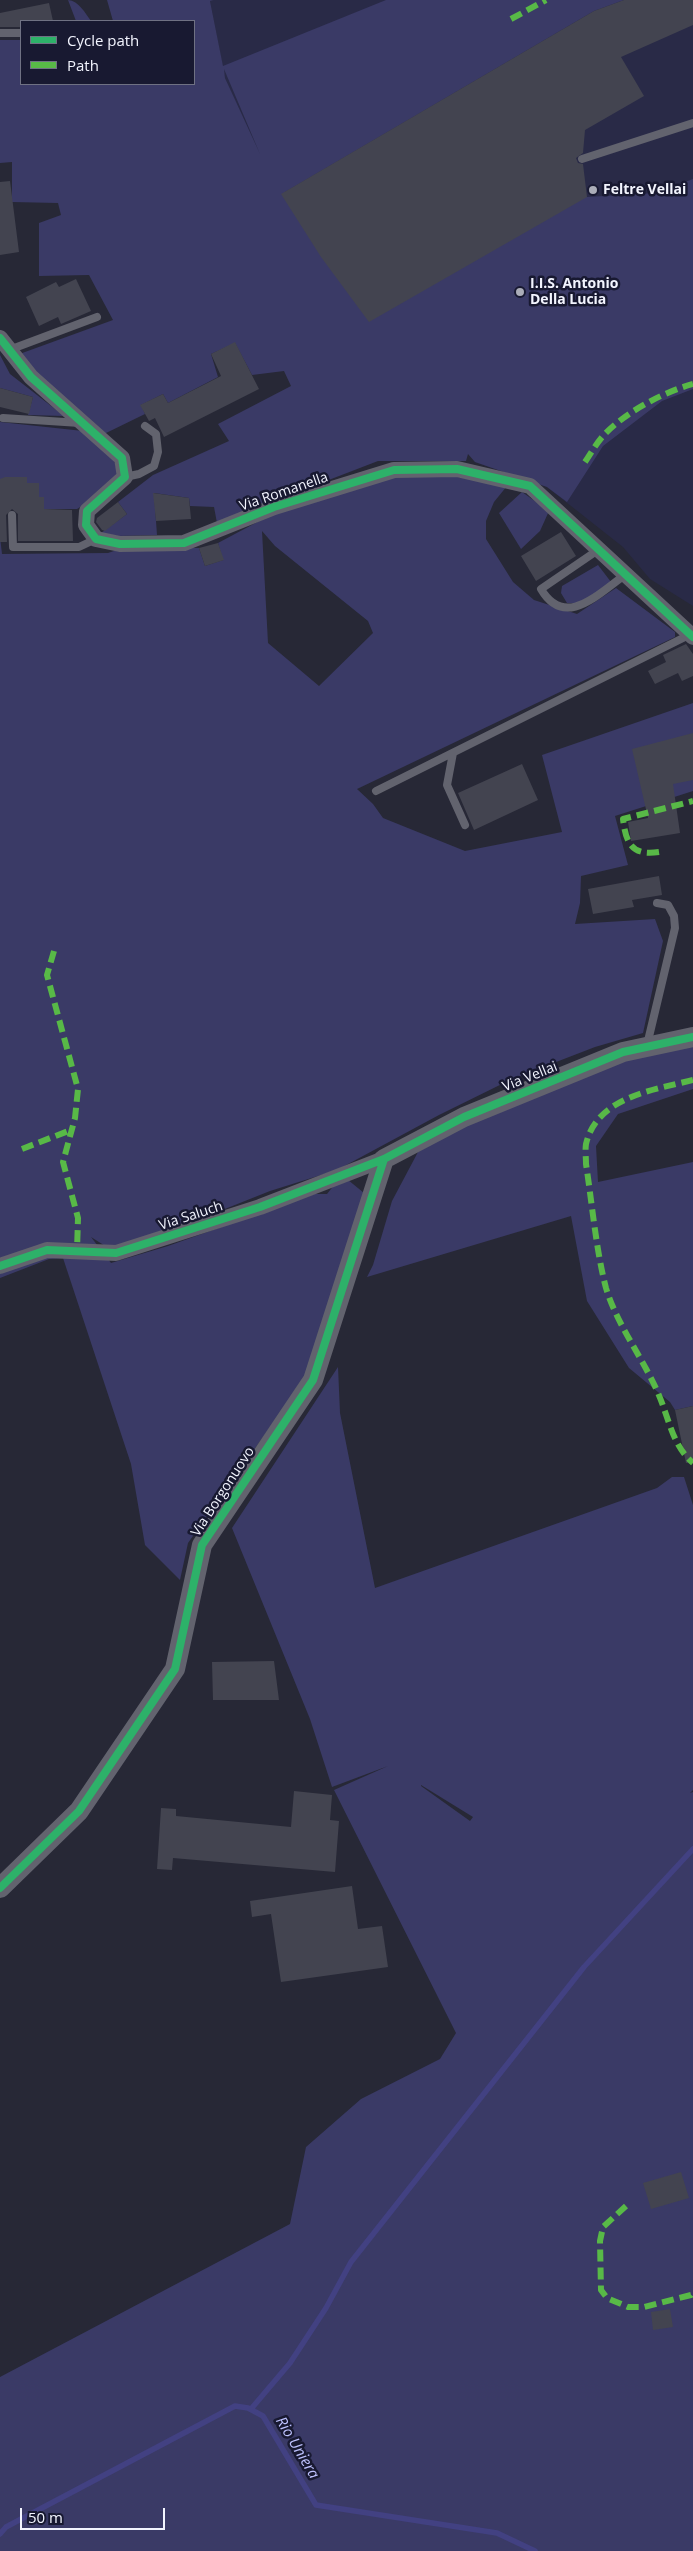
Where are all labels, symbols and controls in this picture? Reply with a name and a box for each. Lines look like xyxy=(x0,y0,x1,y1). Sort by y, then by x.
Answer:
legend xyxy=(20,20,195,85)
text: Cycle path xyxy=(67,30,139,50)
text: Path xyxy=(67,55,99,75)
place label: Feltre Vellai xyxy=(603,182,686,198)
marker: Feltre Vellai xyxy=(587,184,599,196)
place label: I.I.S. Antonio Della Lucia xyxy=(530,276,618,308)
marker: I.I.S. Antonio Della Lucia xyxy=(514,286,526,298)
street label: Via Romanella xyxy=(238,469,330,515)
street label: Via Vellai xyxy=(500,1058,560,1096)
street label: Via Saluch xyxy=(157,1198,225,1234)
street label: Via Borgonuovo xyxy=(188,1444,258,1540)
water label: Rio Uniera xyxy=(271,2414,323,2482)
scale bar xyxy=(22,2498,168,2530)
text: 50 m xyxy=(28,2507,63,2527)

